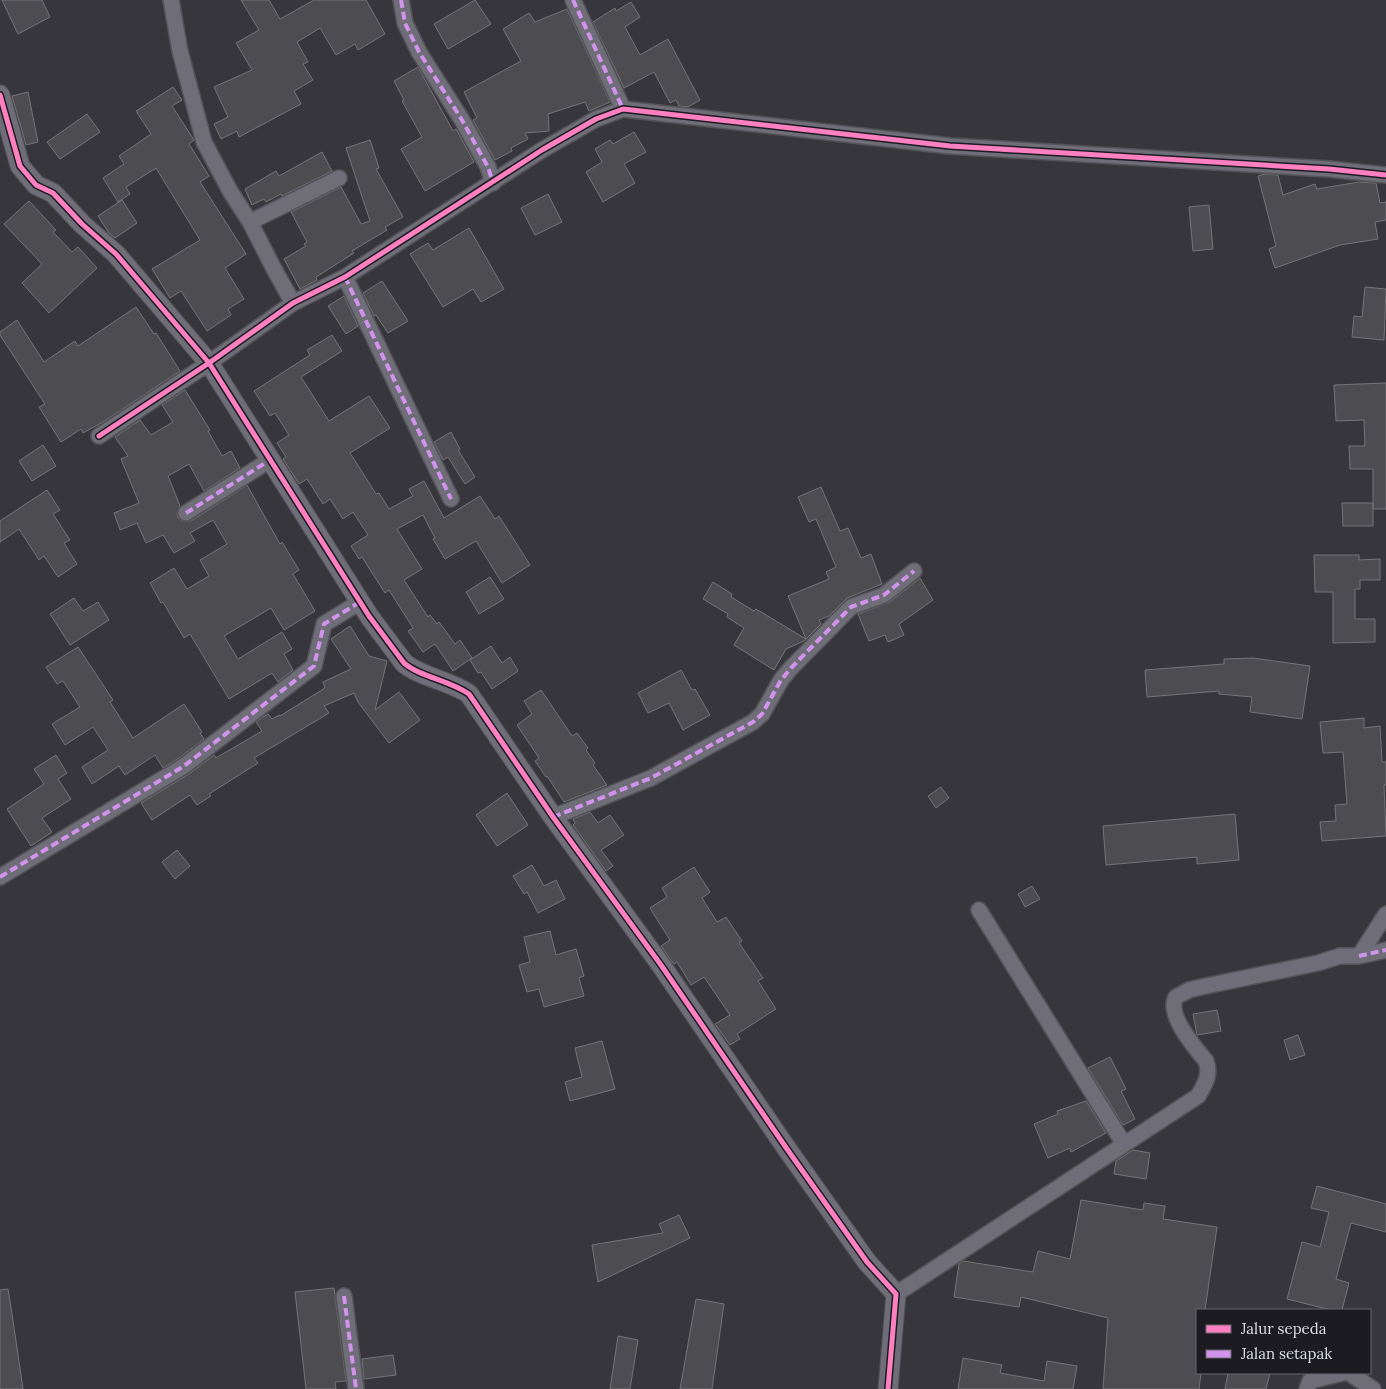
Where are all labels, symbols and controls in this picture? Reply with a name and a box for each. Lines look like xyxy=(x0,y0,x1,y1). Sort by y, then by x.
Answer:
legend xyxy=(1196,1309,1371,1374)
text: Jalur sepeda xyxy=(1240,1319,1327,1338)
text: Jalan setapak xyxy=(1240,1344,1332,1363)

